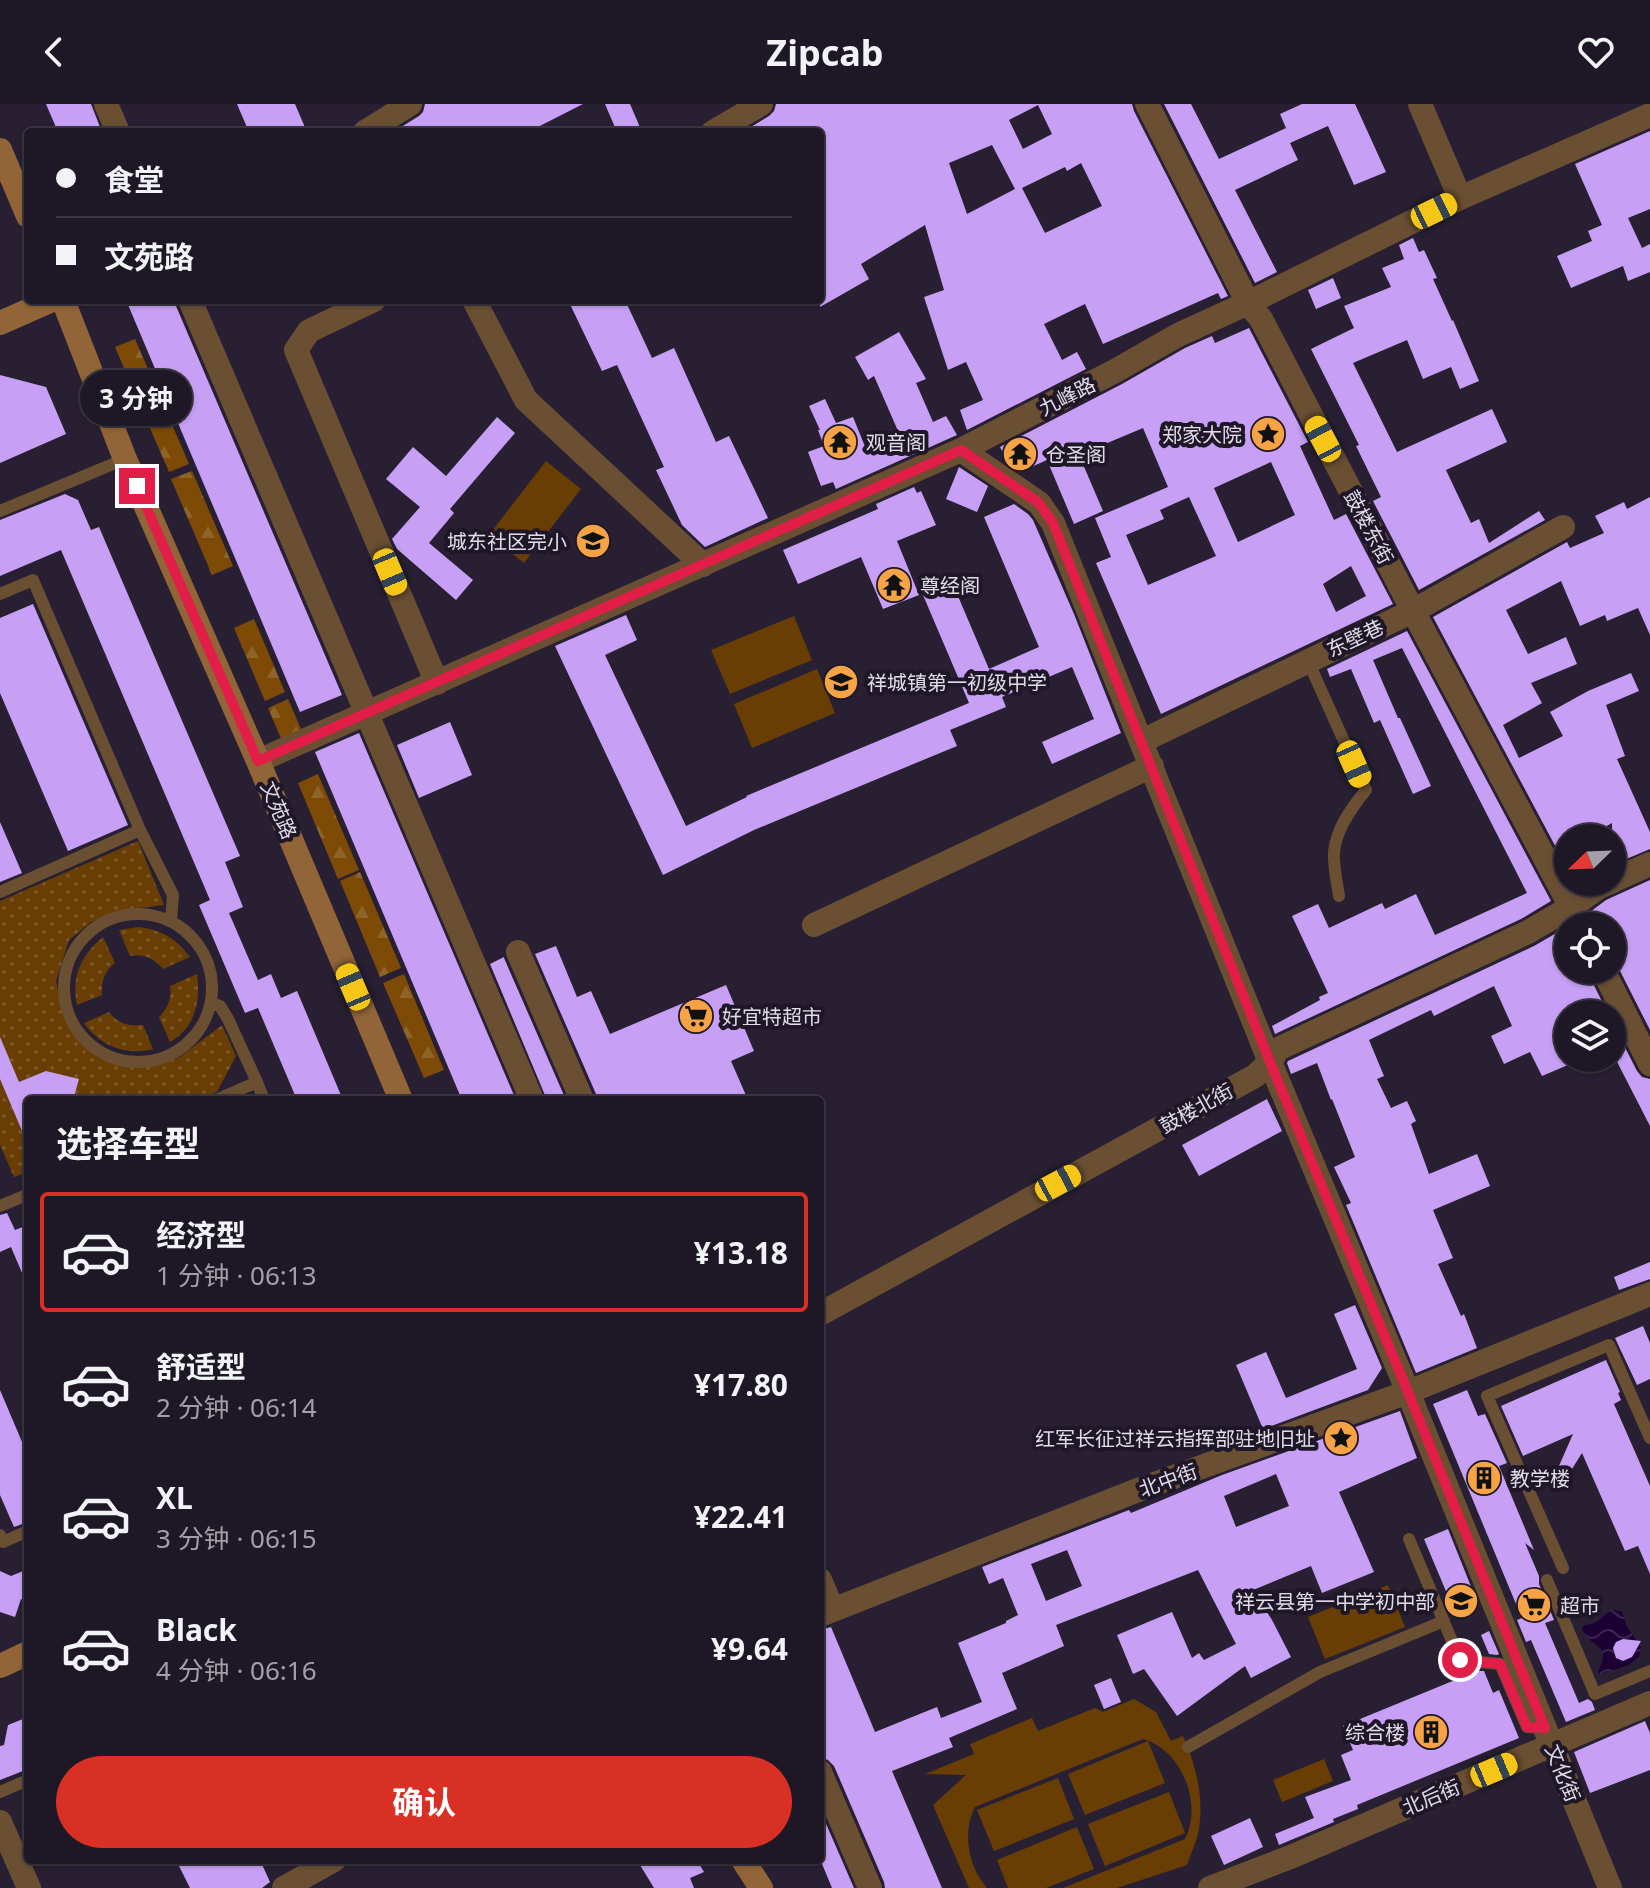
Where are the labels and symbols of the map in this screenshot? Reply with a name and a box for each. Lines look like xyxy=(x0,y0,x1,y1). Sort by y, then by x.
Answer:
car xyxy=(1407,190,1461,232)
callout: 3 分钟 xyxy=(81,370,193,426)
street label: 九峰路 xyxy=(1034,370,1100,422)
car xyxy=(1301,412,1345,466)
place icon: 郑家大院 xyxy=(1249,415,1287,453)
place label: 郑家大院 xyxy=(1162,421,1242,448)
temple icon: 观音阁 xyxy=(821,423,859,461)
place label: 观音阁 xyxy=(866,429,926,456)
temple icon: 仓圣阁 xyxy=(1001,435,1039,473)
place label: 仓圣阁 xyxy=(1046,441,1106,468)
route end xyxy=(119,468,155,504)
street label: 鼓楼东街 xyxy=(1338,485,1400,569)
school or university icon: 城东社区完小 xyxy=(574,522,612,560)
place label: 城东社区完小 xyxy=(447,528,567,555)
car xyxy=(370,545,410,599)
temple icon: 尊经阁 xyxy=(875,566,913,604)
place label: 尊经阁 xyxy=(920,572,980,599)
street label: 东壁巷 xyxy=(1322,613,1388,663)
school or university icon: 祥城镇第一初级中学 xyxy=(822,663,860,701)
place label: 祥城镇第一初级中学 xyxy=(867,669,1047,696)
car xyxy=(1333,737,1375,791)
street label: 文苑路 xyxy=(255,777,303,843)
north arrow xyxy=(1554,824,1626,896)
car xyxy=(333,960,373,1014)
supermarket icon: 好宜特超市 xyxy=(677,997,715,1035)
place label: 好宜特超市 xyxy=(722,1003,822,1030)
street label: 鼓楼北街 xyxy=(1154,1077,1238,1139)
car xyxy=(1031,1161,1085,1205)
place icon: 红军长征过祥云指挥部驻地旧址 xyxy=(1322,1419,1360,1457)
place label: 红军长征过祥云指挥部驻地旧址 xyxy=(1035,1425,1315,1452)
street label: 北中街 xyxy=(1135,1457,1201,1503)
building icon: 教学楼 xyxy=(1465,1459,1503,1497)
place label: 教学楼 xyxy=(1510,1465,1570,1492)
school or university icon: 祥云县第一中学初中部 xyxy=(1442,1582,1480,1620)
supermarket icon: 超市 xyxy=(1515,1586,1553,1624)
place label: 祥云县第一中学初中部 xyxy=(1235,1588,1435,1615)
place label: 超市 xyxy=(1560,1592,1600,1619)
route start xyxy=(1442,1642,1478,1678)
building icon: 综合楼 xyxy=(1412,1713,1450,1751)
place label: 综合楼 xyxy=(1345,1719,1405,1746)
street label: 文化街 xyxy=(1539,1740,1587,1806)
car xyxy=(1467,1750,1521,1790)
street label: 北后街 xyxy=(1398,1773,1464,1821)

